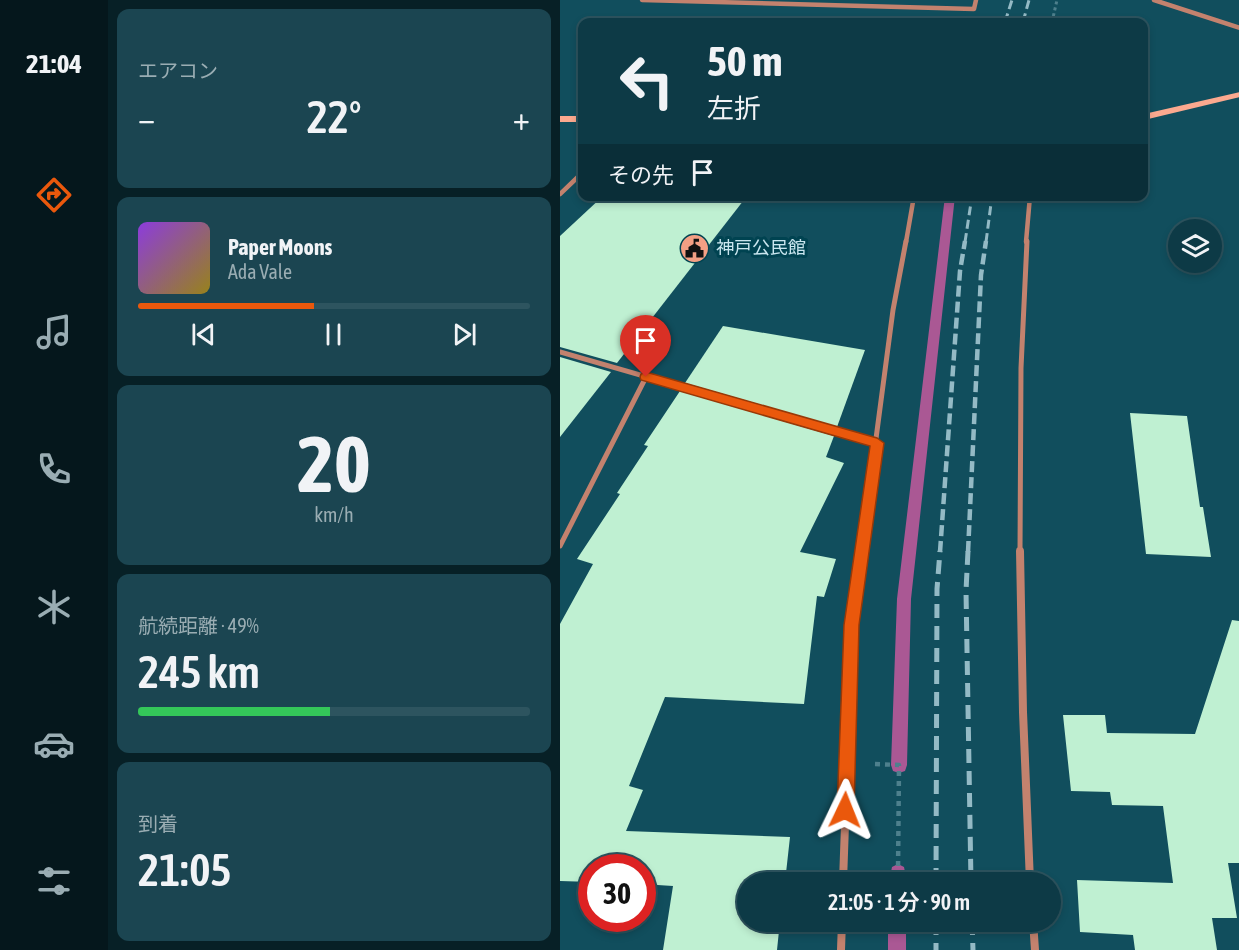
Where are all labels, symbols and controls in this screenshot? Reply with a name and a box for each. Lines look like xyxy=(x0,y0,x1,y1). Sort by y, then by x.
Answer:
text: 50 m xyxy=(707,37,782,85)
icon: left xyxy=(608,42,686,120)
text: 21:04 xyxy=(26,48,82,79)
text: エアコン xyxy=(138,59,218,82)
text: 22° xyxy=(307,91,361,143)
text: 左折 xyxy=(707,93,761,124)
text: − xyxy=(138,99,155,137)
text: + xyxy=(513,99,530,137)
icon: arrive xyxy=(686,156,719,189)
text: その先 xyxy=(608,162,674,188)
icon: directions xyxy=(33,174,75,216)
map controls xyxy=(1168,219,1222,273)
button: layers xyxy=(1168,219,1222,273)
public building icon: 神戸公民館 xyxy=(679,232,711,264)
text: Paper Moons xyxy=(228,234,332,260)
place label: 神戸公民館 xyxy=(716,237,806,258)
text: Ada Vale xyxy=(228,260,292,283)
icon: music xyxy=(33,311,75,353)
pin xyxy=(620,315,671,377)
icon: previous xyxy=(187,318,220,351)
icon: pause xyxy=(317,318,350,351)
icon: next xyxy=(448,318,481,351)
icon: arrive xyxy=(629,324,662,357)
text: 20 xyxy=(297,419,371,509)
icon: phone xyxy=(33,448,75,490)
text: km/h xyxy=(314,503,354,526)
icon: climate xyxy=(33,586,75,628)
text: 航続距離 · 49% xyxy=(138,614,259,637)
text: 245 km xyxy=(138,646,260,698)
icon: car xyxy=(33,723,75,765)
position arrow xyxy=(813,778,877,842)
text: 到着 xyxy=(138,812,178,835)
text: 21:05 xyxy=(138,844,232,896)
speed limit sign: 30 xyxy=(578,854,656,932)
icon: filters xyxy=(33,860,75,902)
text: 21:05 · 1 分 · 90 m xyxy=(828,889,970,915)

